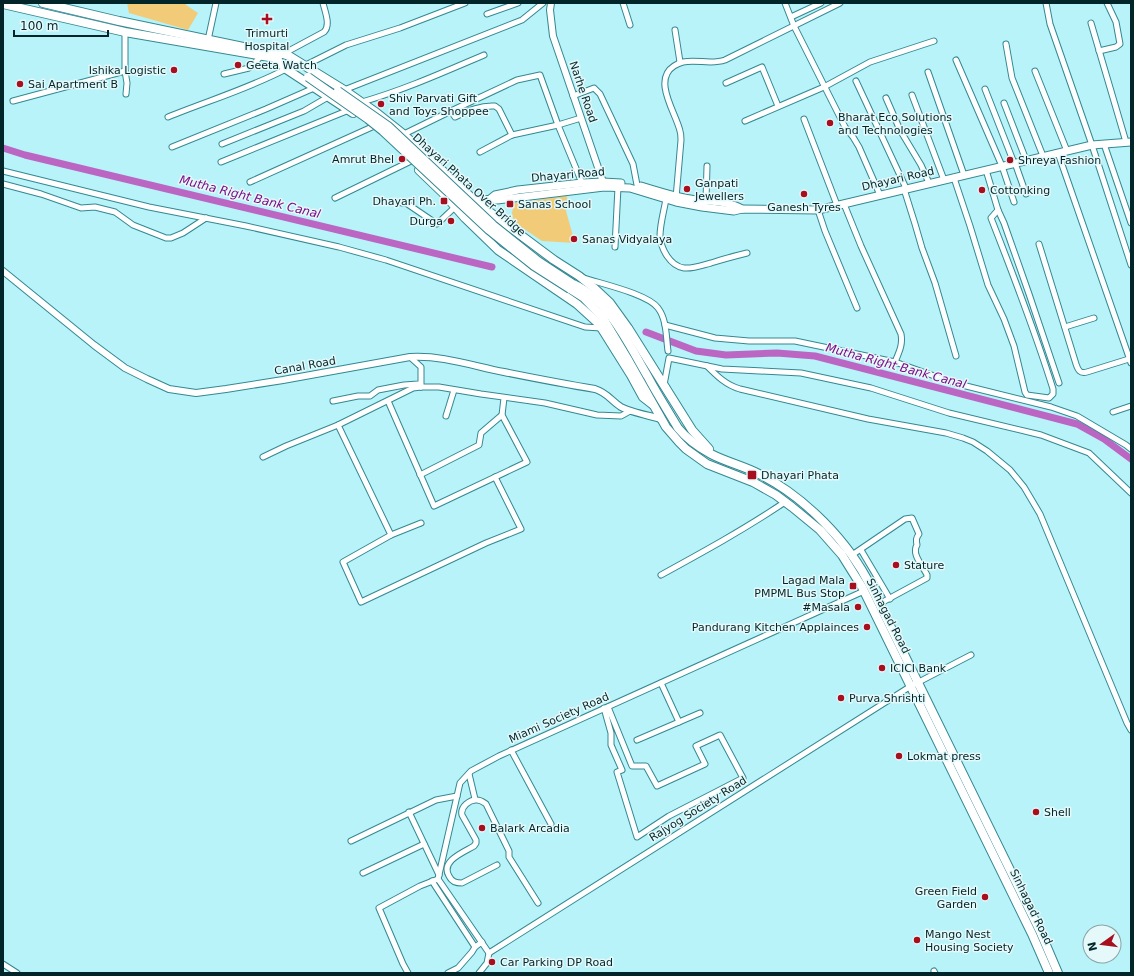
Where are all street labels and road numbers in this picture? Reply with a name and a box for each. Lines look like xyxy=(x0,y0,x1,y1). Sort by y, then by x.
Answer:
street label: Narhe Road xyxy=(566,60,600,124)
street label: Dhayari Phata Over Bridge xyxy=(410,131,528,239)
street label: Dhayari Road xyxy=(860,164,936,194)
street label: Dhayari Road xyxy=(531,165,605,185)
street label: Canal Road xyxy=(273,354,337,378)
street label: Sinhagad Road xyxy=(863,576,913,656)
street label: Miami Society Road xyxy=(507,690,611,746)
street label: Rajyog Society Road xyxy=(647,774,749,844)
street label: Sinhagad Road xyxy=(1007,867,1055,947)

